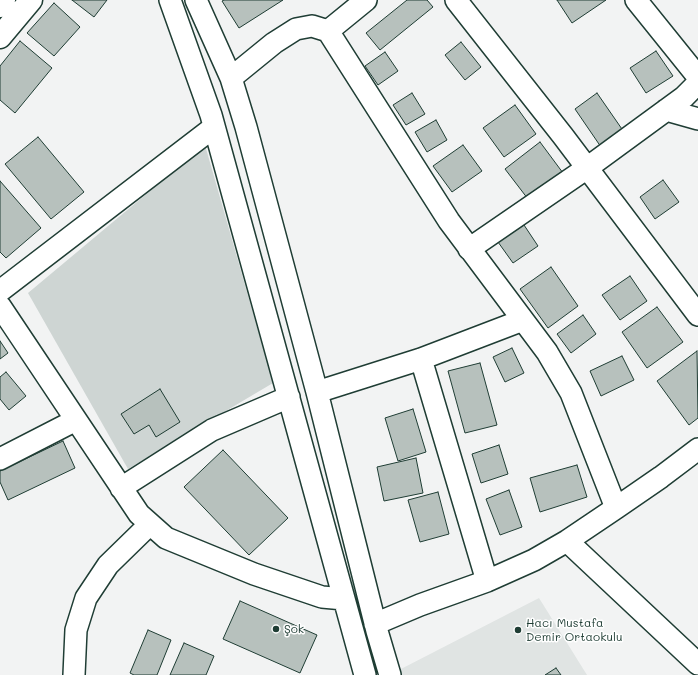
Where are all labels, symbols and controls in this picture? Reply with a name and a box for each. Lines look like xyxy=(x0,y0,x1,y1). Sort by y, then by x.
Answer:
place label: Hacı Mustafa Demir Ortaokulu xyxy=(526,616,623,644)
place label: Şok xyxy=(284,622,304,636)
marker: Şok xyxy=(271,624,281,634)
marker: Hacı Mustafa Demir Ortaokulu xyxy=(513,625,523,635)

